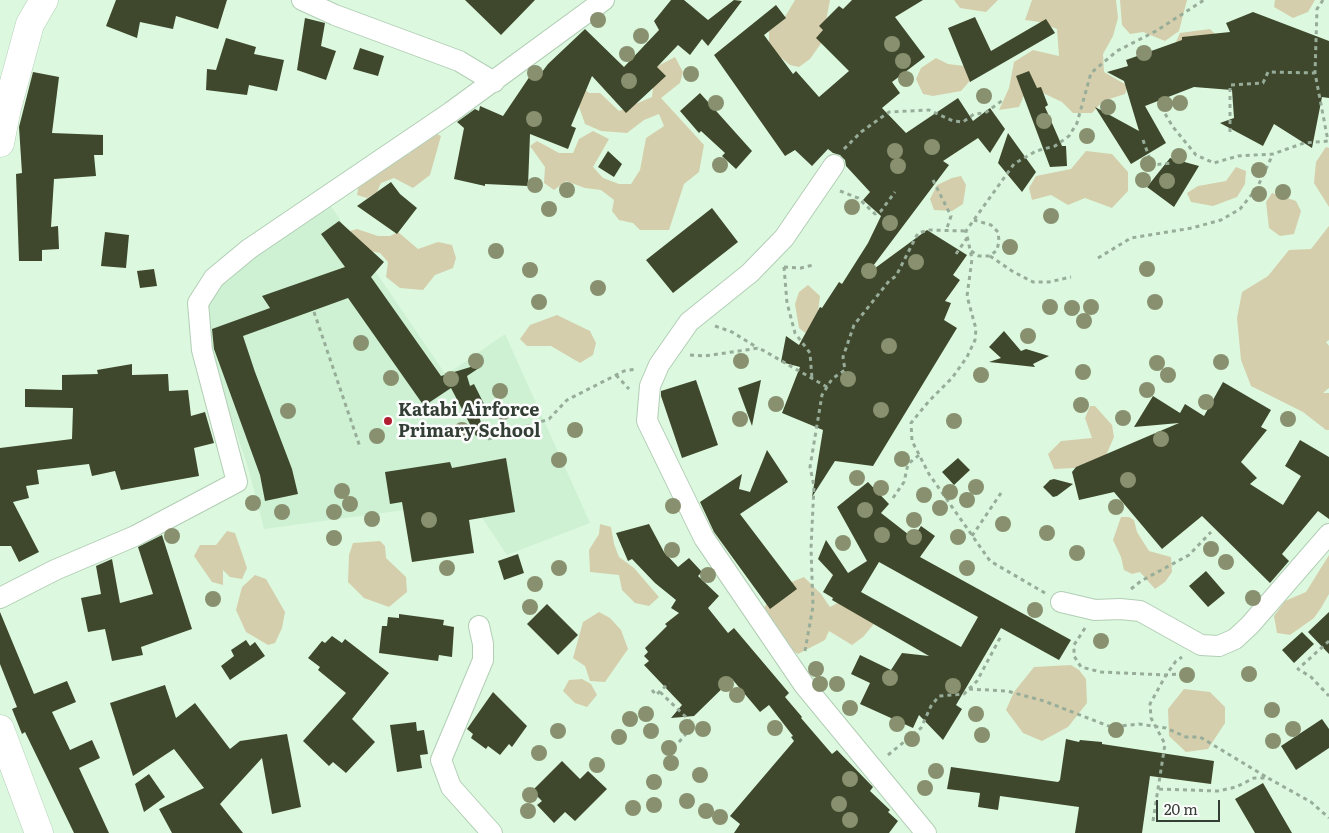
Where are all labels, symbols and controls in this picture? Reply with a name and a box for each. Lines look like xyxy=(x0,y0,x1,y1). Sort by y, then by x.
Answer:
place label: Katabi Airforce Primary School xyxy=(398,400,541,442)
marker: Katabi Airforce Primary School xyxy=(382,415,394,427)
scale bar xyxy=(1159,790,1223,822)
text: 20 m xyxy=(1164,797,1198,820)

